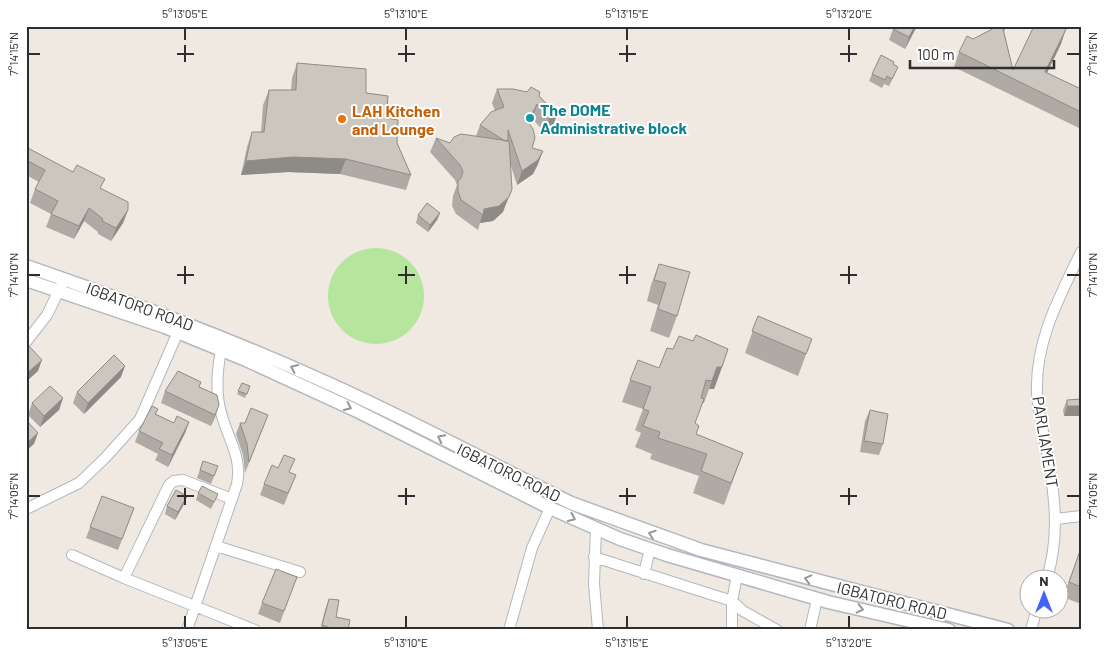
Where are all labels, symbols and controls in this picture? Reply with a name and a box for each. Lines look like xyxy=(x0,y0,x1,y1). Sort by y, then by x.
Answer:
text: 5°13'05"E xyxy=(162,6,208,20)
text: 5°13'10"E xyxy=(384,6,428,20)
text: 5°13'15"E xyxy=(605,6,649,20)
text: 5°13'20"E xyxy=(826,6,872,20)
text: 7°14'15"N xyxy=(6,32,20,76)
text: 7°14'15"N xyxy=(1085,32,1099,76)
scale bar xyxy=(910,38,1053,70)
text: 100 m xyxy=(917,45,955,63)
place label: The DOME Administrative block xyxy=(540,100,688,137)
place label: LAH Kitchen and Lounge xyxy=(352,101,440,138)
marker: The DOME Administrative block xyxy=(524,112,536,124)
marker: LAH Kitchen and Lounge xyxy=(336,113,348,125)
text: 7°14'10"N xyxy=(6,253,20,297)
text: 7°14'10"N xyxy=(1085,253,1099,297)
street label: IGBATORO ROAD xyxy=(84,278,196,334)
one-way arrow xyxy=(290,363,299,374)
street label: PARLIAMENT xyxy=(1029,395,1063,489)
one-way arrow xyxy=(343,401,352,411)
one-way arrow xyxy=(437,434,446,444)
street label: IGBATORO ROAD xyxy=(454,439,564,505)
text: 7°14'05"N xyxy=(6,473,20,519)
text: 7°14'05"N xyxy=(1085,473,1099,519)
one-way arrow xyxy=(567,512,576,522)
one-way arrow xyxy=(649,530,657,540)
north arrow xyxy=(1020,568,1070,618)
text: N xyxy=(1039,572,1049,589)
one-way arrow xyxy=(805,575,813,585)
street label: IGBATORO ROAD xyxy=(835,577,949,623)
one-way arrow xyxy=(855,603,864,614)
text: 5°13'05"E xyxy=(162,635,208,649)
text: 5°13'10"E xyxy=(384,635,428,649)
text: 5°13'15"E xyxy=(605,635,649,649)
text: 5°13'20"E xyxy=(826,635,872,649)

